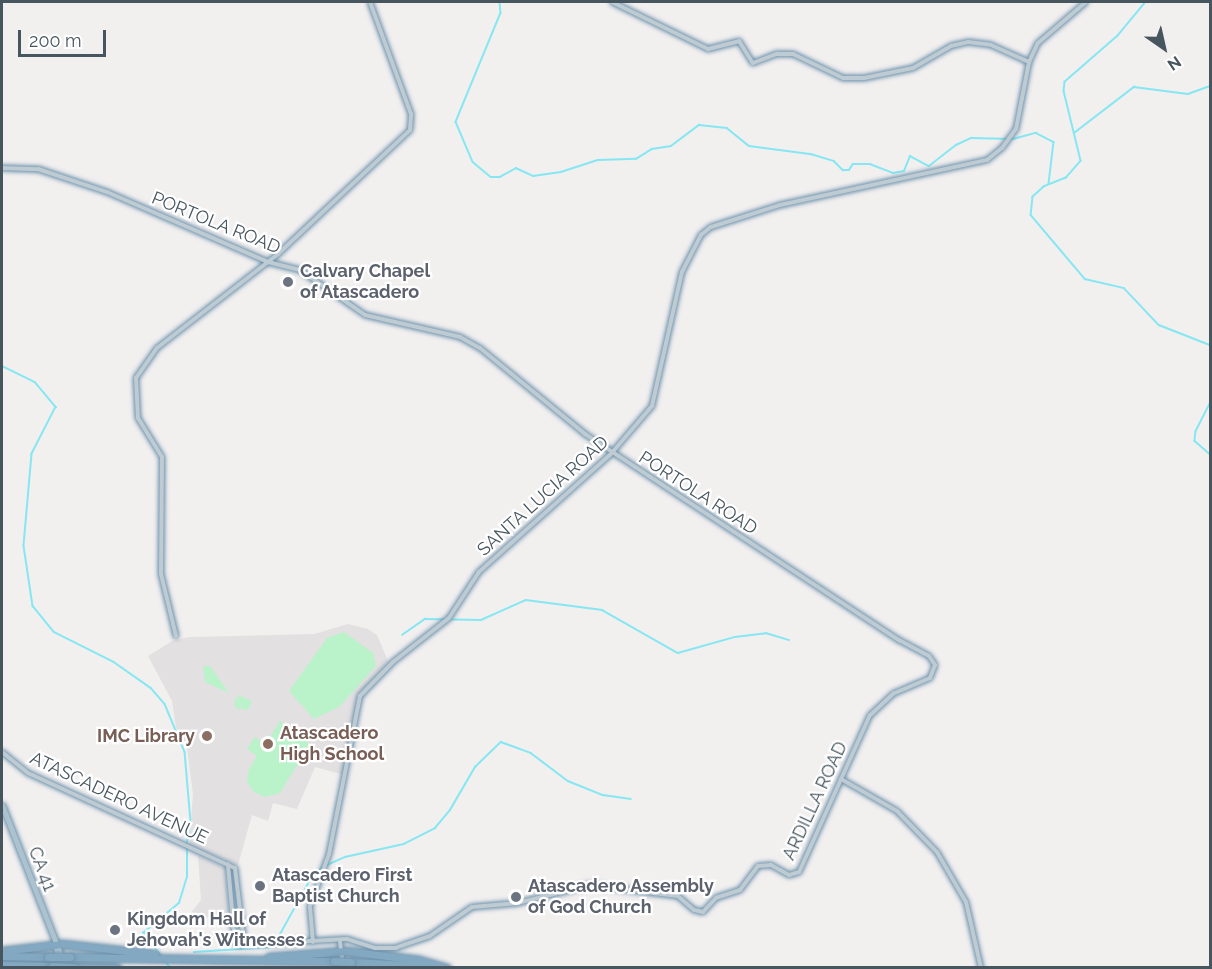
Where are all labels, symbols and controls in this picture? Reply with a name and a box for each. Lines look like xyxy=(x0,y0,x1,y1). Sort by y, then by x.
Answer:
scale bar xyxy=(21,18,110,56)
north arrow xyxy=(1134,18,1194,78)
text: 200 m xyxy=(29,30,82,51)
text: N xyxy=(1164,52,1185,75)
street label: PORTOLA ROAD xyxy=(148,187,284,259)
place label: Calvary Chapel of Atascadero xyxy=(300,261,431,304)
marker: Calvary Chapel of Atascadero xyxy=(281,275,295,289)
street label: SANTA LUCIA ROAD xyxy=(473,431,613,561)
street label: PORTOLA ROAD xyxy=(634,447,762,539)
place label: Atascadero High School xyxy=(280,723,384,766)
place label: IMC Library xyxy=(97,725,195,747)
marker: IMC Library xyxy=(200,729,214,743)
marker: Atascadero High School xyxy=(261,737,275,751)
street label: ARDILLA ROAD xyxy=(778,738,852,864)
street label: ATASCADERO AVENUE xyxy=(26,747,212,849)
street label: CA 41 xyxy=(24,843,60,895)
place label: Atascadero First Baptist Church xyxy=(272,865,412,908)
place label: Atascadero Assembly of God Church xyxy=(528,876,715,918)
marker: Atascadero First Baptist Church xyxy=(253,879,267,893)
marker: Atascadero Assembly of God Church xyxy=(509,890,523,904)
place label: Kingdom Hall of Jehovah's Witnesses xyxy=(127,909,305,952)
marker: Kingdom Hall of Jehovah's Witnesses xyxy=(108,923,122,937)

